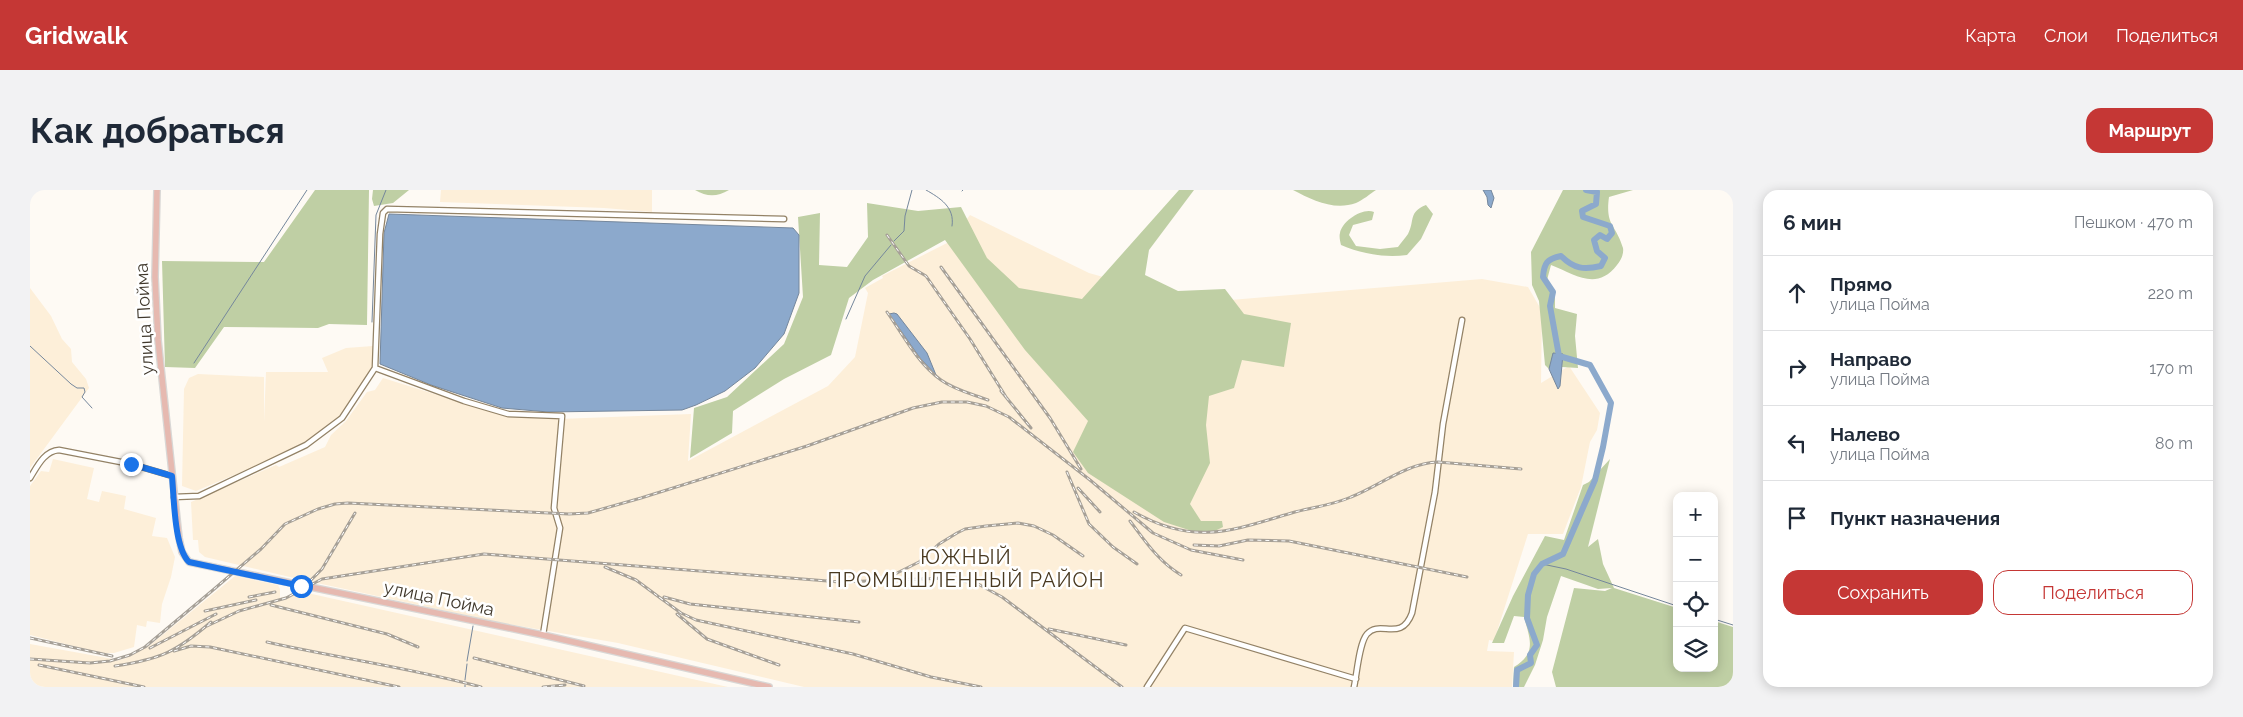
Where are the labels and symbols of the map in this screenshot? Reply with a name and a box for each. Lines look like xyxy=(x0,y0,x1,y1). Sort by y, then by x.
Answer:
street label: улица Пойма xyxy=(131,262,157,376)
route end xyxy=(120,453,143,476)
district label: ЮЖНЫЙ ПРОМЫШЛЕННЫЙ РАЙОН xyxy=(828,545,1104,592)
route start xyxy=(290,575,313,598)
street label: улица Пойма xyxy=(382,576,496,620)

